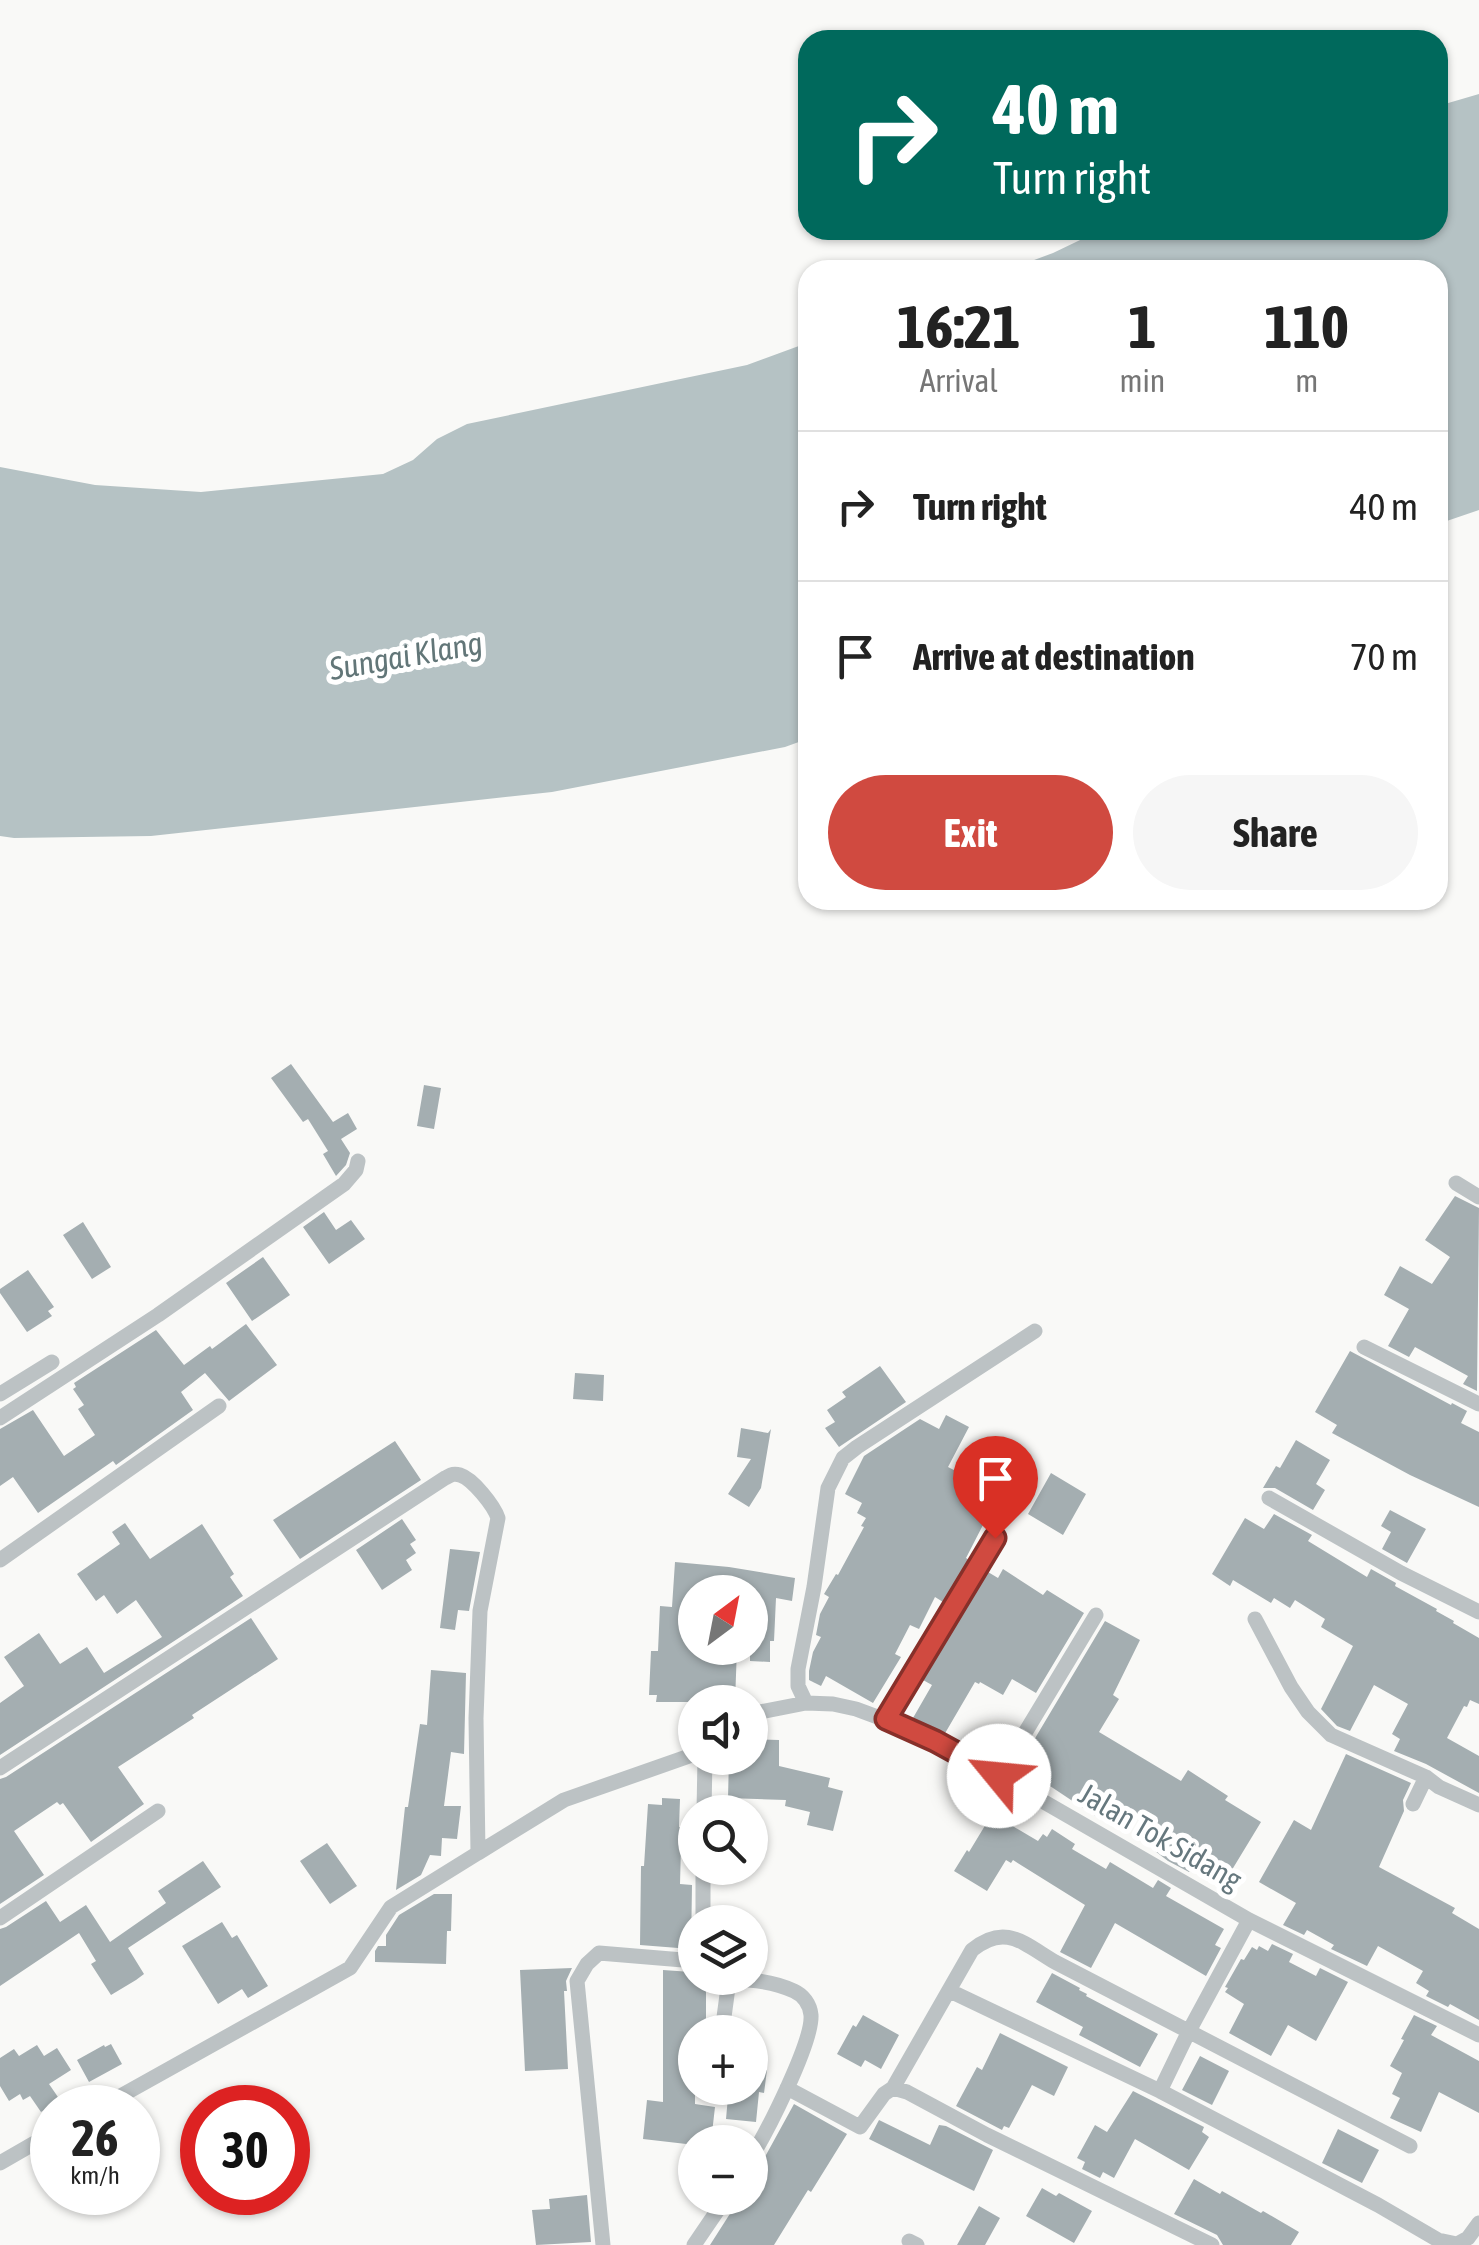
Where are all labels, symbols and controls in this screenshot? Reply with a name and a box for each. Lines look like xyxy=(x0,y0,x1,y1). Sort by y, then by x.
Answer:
text: 40 m xyxy=(993,69,1119,149)
icon: right xyxy=(828,70,958,200)
text: Turn right xyxy=(993,152,1151,204)
text: 16:21 xyxy=(897,292,1020,361)
text: 1 xyxy=(1128,292,1157,361)
text: 110 xyxy=(1264,292,1349,361)
text: Arrival xyxy=(920,362,998,399)
text: min xyxy=(1119,362,1165,399)
text: m xyxy=(1295,362,1318,399)
icon: right xyxy=(828,479,883,534)
text: Turn right xyxy=(913,485,1047,528)
text: 40 m xyxy=(1350,485,1418,528)
water label: Sungai Klang xyxy=(326,624,485,687)
icon: arrive xyxy=(828,629,883,684)
text: Arrive at destination xyxy=(913,635,1195,678)
text: 70 m xyxy=(1350,635,1418,678)
button: Exit xyxy=(828,775,1113,890)
button: Share xyxy=(1133,775,1418,890)
pin xyxy=(953,1436,1038,1539)
icon: arrive xyxy=(968,1451,1023,1506)
north arrow xyxy=(678,1575,768,1665)
map controls xyxy=(678,1575,768,2215)
button: sound xyxy=(678,1685,768,1775)
position arrow xyxy=(947,1724,1051,1828)
street label: Jalan Tok Sidang xyxy=(1073,1776,1248,1896)
button: search xyxy=(678,1795,768,1885)
button: layers xyxy=(678,1905,768,1995)
button: + xyxy=(678,2015,768,2105)
speed limit sign: 30 xyxy=(180,2085,310,2215)
text: 26 xyxy=(71,2109,118,2167)
button: − xyxy=(678,2125,768,2215)
text: km/h xyxy=(70,2161,120,2189)

